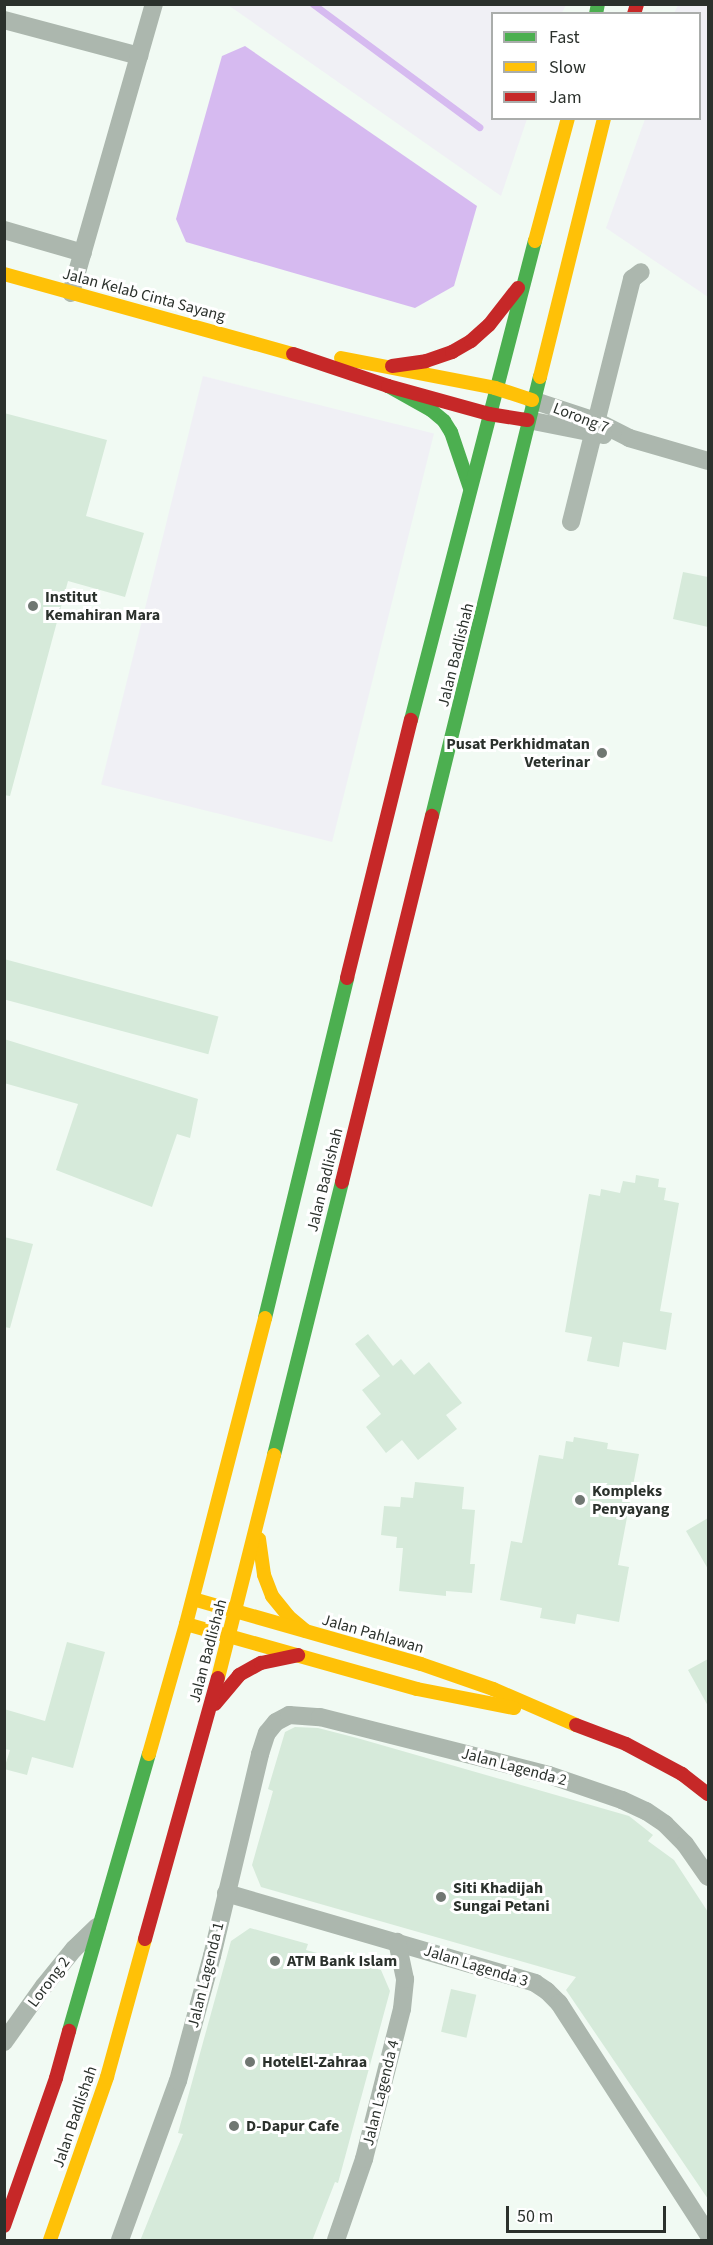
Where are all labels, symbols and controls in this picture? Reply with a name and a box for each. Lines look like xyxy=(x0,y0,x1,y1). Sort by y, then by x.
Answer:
legend xyxy=(491,12,701,120)
text: Fast xyxy=(549,25,580,50)
text: Slow xyxy=(549,55,586,80)
text: Jam xyxy=(549,85,582,110)
street label: Jalan Kelab Cinta Sayang xyxy=(60,264,228,326)
street label: Lorong 7 xyxy=(550,399,612,437)
place label: Institut Kemahiran Mara xyxy=(45,587,160,625)
marker: Institut Kemahiran Mara xyxy=(26,599,40,613)
street label: Jalan Badlishah xyxy=(434,601,478,709)
place label: Pusat Perkhidmatan Veterinar xyxy=(446,734,590,772)
marker: Pusat Perkhidmatan Veterinar xyxy=(595,746,609,760)
street label: Jalan Badlishah xyxy=(303,1126,347,1234)
place label: Kompleks Penyayang xyxy=(592,1481,669,1519)
marker: Kompleks Penyayang xyxy=(573,1493,587,1507)
street label: Jalan Badlishah xyxy=(185,1597,231,1705)
street label: Jalan Pahlawan xyxy=(320,1610,426,1658)
street label: Jalan Lagenda 2 xyxy=(459,1744,569,1790)
place label: Siti Khadijah Sungai Petani xyxy=(453,1878,550,1916)
marker: Siti Khadijah Sungai Petani xyxy=(434,1890,448,1904)
street label: Jalan Lagenda 1 xyxy=(184,1920,228,2030)
street label: Jalan Lagenda 3 xyxy=(421,1941,531,1991)
place label: ATM Bank Islam xyxy=(287,1951,397,1971)
street label: Lorong 2 xyxy=(24,1953,74,2011)
marker: ATM Bank Islam xyxy=(268,1954,282,1968)
street label: Jalan Lagenda 4 xyxy=(359,2038,403,2148)
place label: HotelEl-Zahraa xyxy=(262,2052,367,2072)
marker: HotelEl-Zahraa xyxy=(243,2055,257,2069)
street label: Jalan Badlishah xyxy=(49,2064,101,2170)
place label: D-Dapur Cafe xyxy=(246,2116,339,2136)
marker: D-Dapur Cafe xyxy=(227,2119,241,2133)
scale bar xyxy=(509,2194,670,2232)
text: 50 m xyxy=(517,2204,553,2229)

